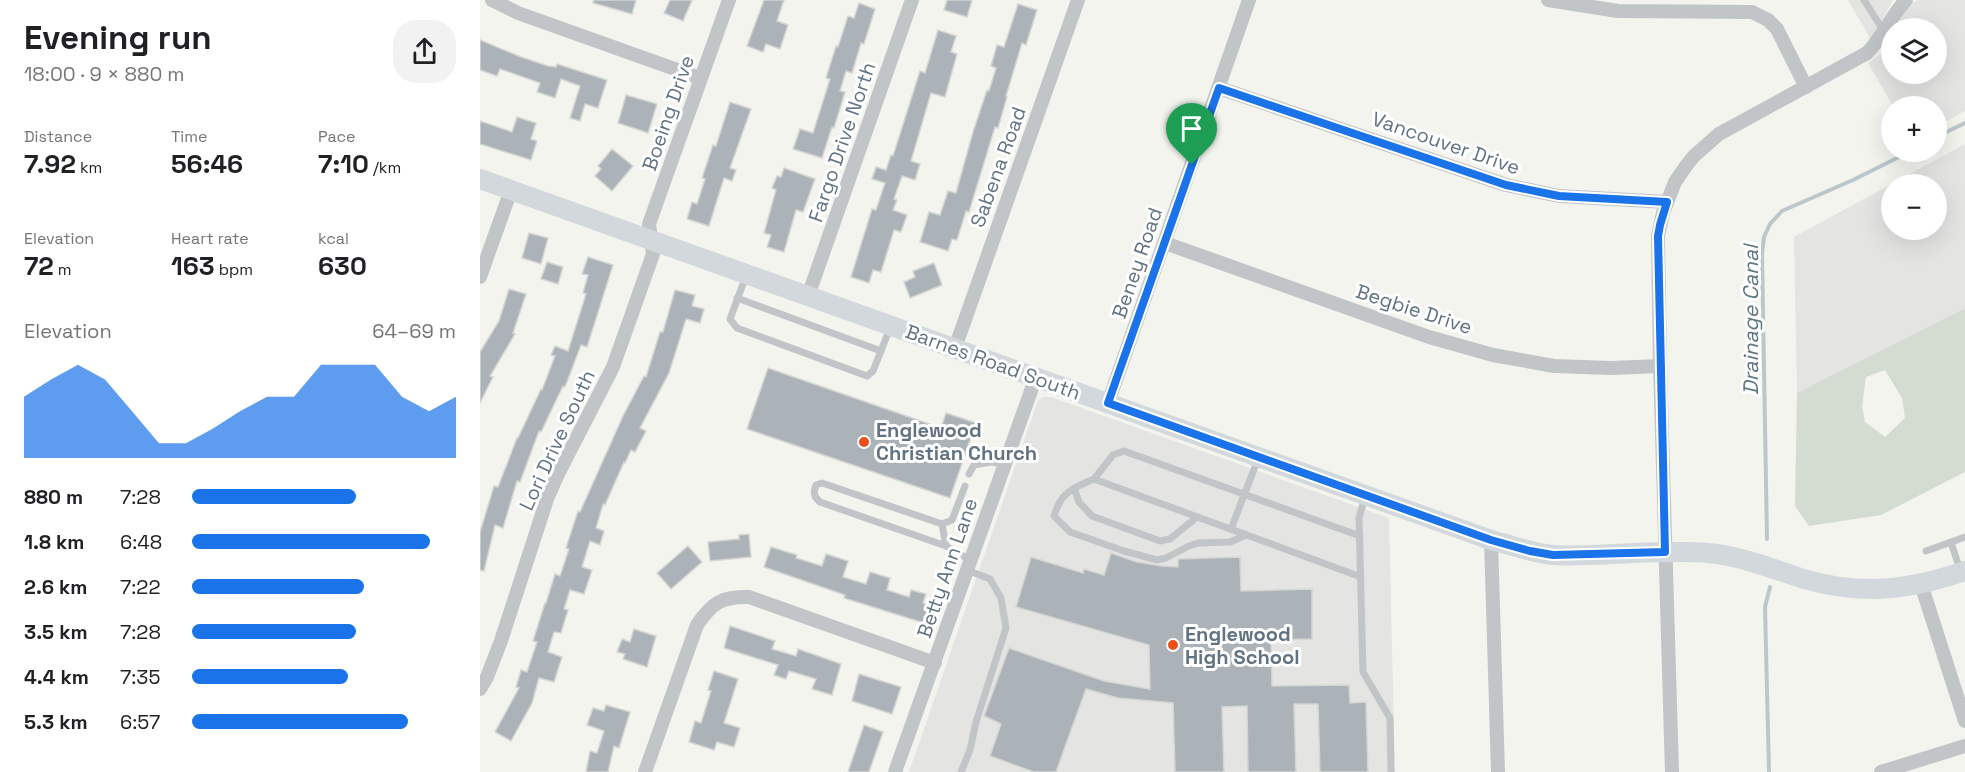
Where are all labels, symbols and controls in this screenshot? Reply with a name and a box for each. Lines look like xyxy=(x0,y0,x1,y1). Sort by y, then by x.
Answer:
text: Evening run xyxy=(24,17,212,59)
map controls xyxy=(1881,18,1947,240)
button: layers xyxy=(1881,18,1947,84)
button: share xyxy=(393,20,456,83)
street label: Boeing Drive xyxy=(636,52,700,174)
street label: Fargo Drive North xyxy=(802,59,882,225)
text: 18:00 · 9 × 880 m xyxy=(24,61,185,87)
button: + xyxy=(1881,96,1947,162)
street label: Sabena Road xyxy=(964,103,1032,231)
pin xyxy=(1166,103,1217,165)
street label: Vancouver Drive xyxy=(1369,106,1523,180)
icon: arrive xyxy=(1175,112,1208,145)
text: Distance xyxy=(24,126,92,147)
text: Time xyxy=(171,126,207,147)
text: Pace xyxy=(318,126,355,147)
text: 7.92 xyxy=(24,147,76,181)
text: 56:46 xyxy=(171,147,243,181)
text: 7:10 xyxy=(318,147,369,181)
text: km xyxy=(76,157,102,178)
text: /km xyxy=(369,157,401,178)
button: − xyxy=(1881,174,1947,240)
street label: Beney Road xyxy=(1106,204,1168,322)
text: Elevation xyxy=(24,228,94,249)
text: Heart rate xyxy=(171,228,249,249)
text: kcal xyxy=(318,228,349,249)
water label: Drainage Canal xyxy=(1737,242,1764,395)
text: 72 xyxy=(24,249,54,283)
text: 163 xyxy=(171,249,215,283)
text: 630 xyxy=(318,249,367,283)
text: m xyxy=(54,259,72,280)
text: bpm xyxy=(215,259,253,280)
street label: Begbie Drive xyxy=(1353,278,1475,340)
text: Elevation xyxy=(24,318,112,344)
text: 64–69 m xyxy=(372,318,456,344)
street label: Barnes Road South xyxy=(902,318,1084,406)
street label: Lori Drive South xyxy=(513,366,601,514)
place label: Englewood Christian Church xyxy=(876,417,1037,466)
marker: Englewood Christian Church xyxy=(857,435,871,449)
text: 880 m xyxy=(24,484,83,510)
text: 7:28 xyxy=(120,484,161,510)
street label: Betty Ann Lane xyxy=(911,494,983,642)
text: 1.8 km xyxy=(24,529,84,555)
text: 6:48 xyxy=(120,529,162,555)
text: 2.6 km xyxy=(24,574,87,600)
text: 7:22 xyxy=(120,574,160,600)
text: 3.5 km xyxy=(24,619,88,645)
text: 7:28 xyxy=(120,619,161,645)
place label: Englewood High School xyxy=(1185,621,1300,670)
marker: Englewood High School xyxy=(1166,638,1180,652)
text: 4.4 km xyxy=(24,664,89,690)
text: 7:35 xyxy=(120,664,160,690)
text: 5.3 km xyxy=(24,709,88,735)
text: 6:57 xyxy=(120,709,160,735)

